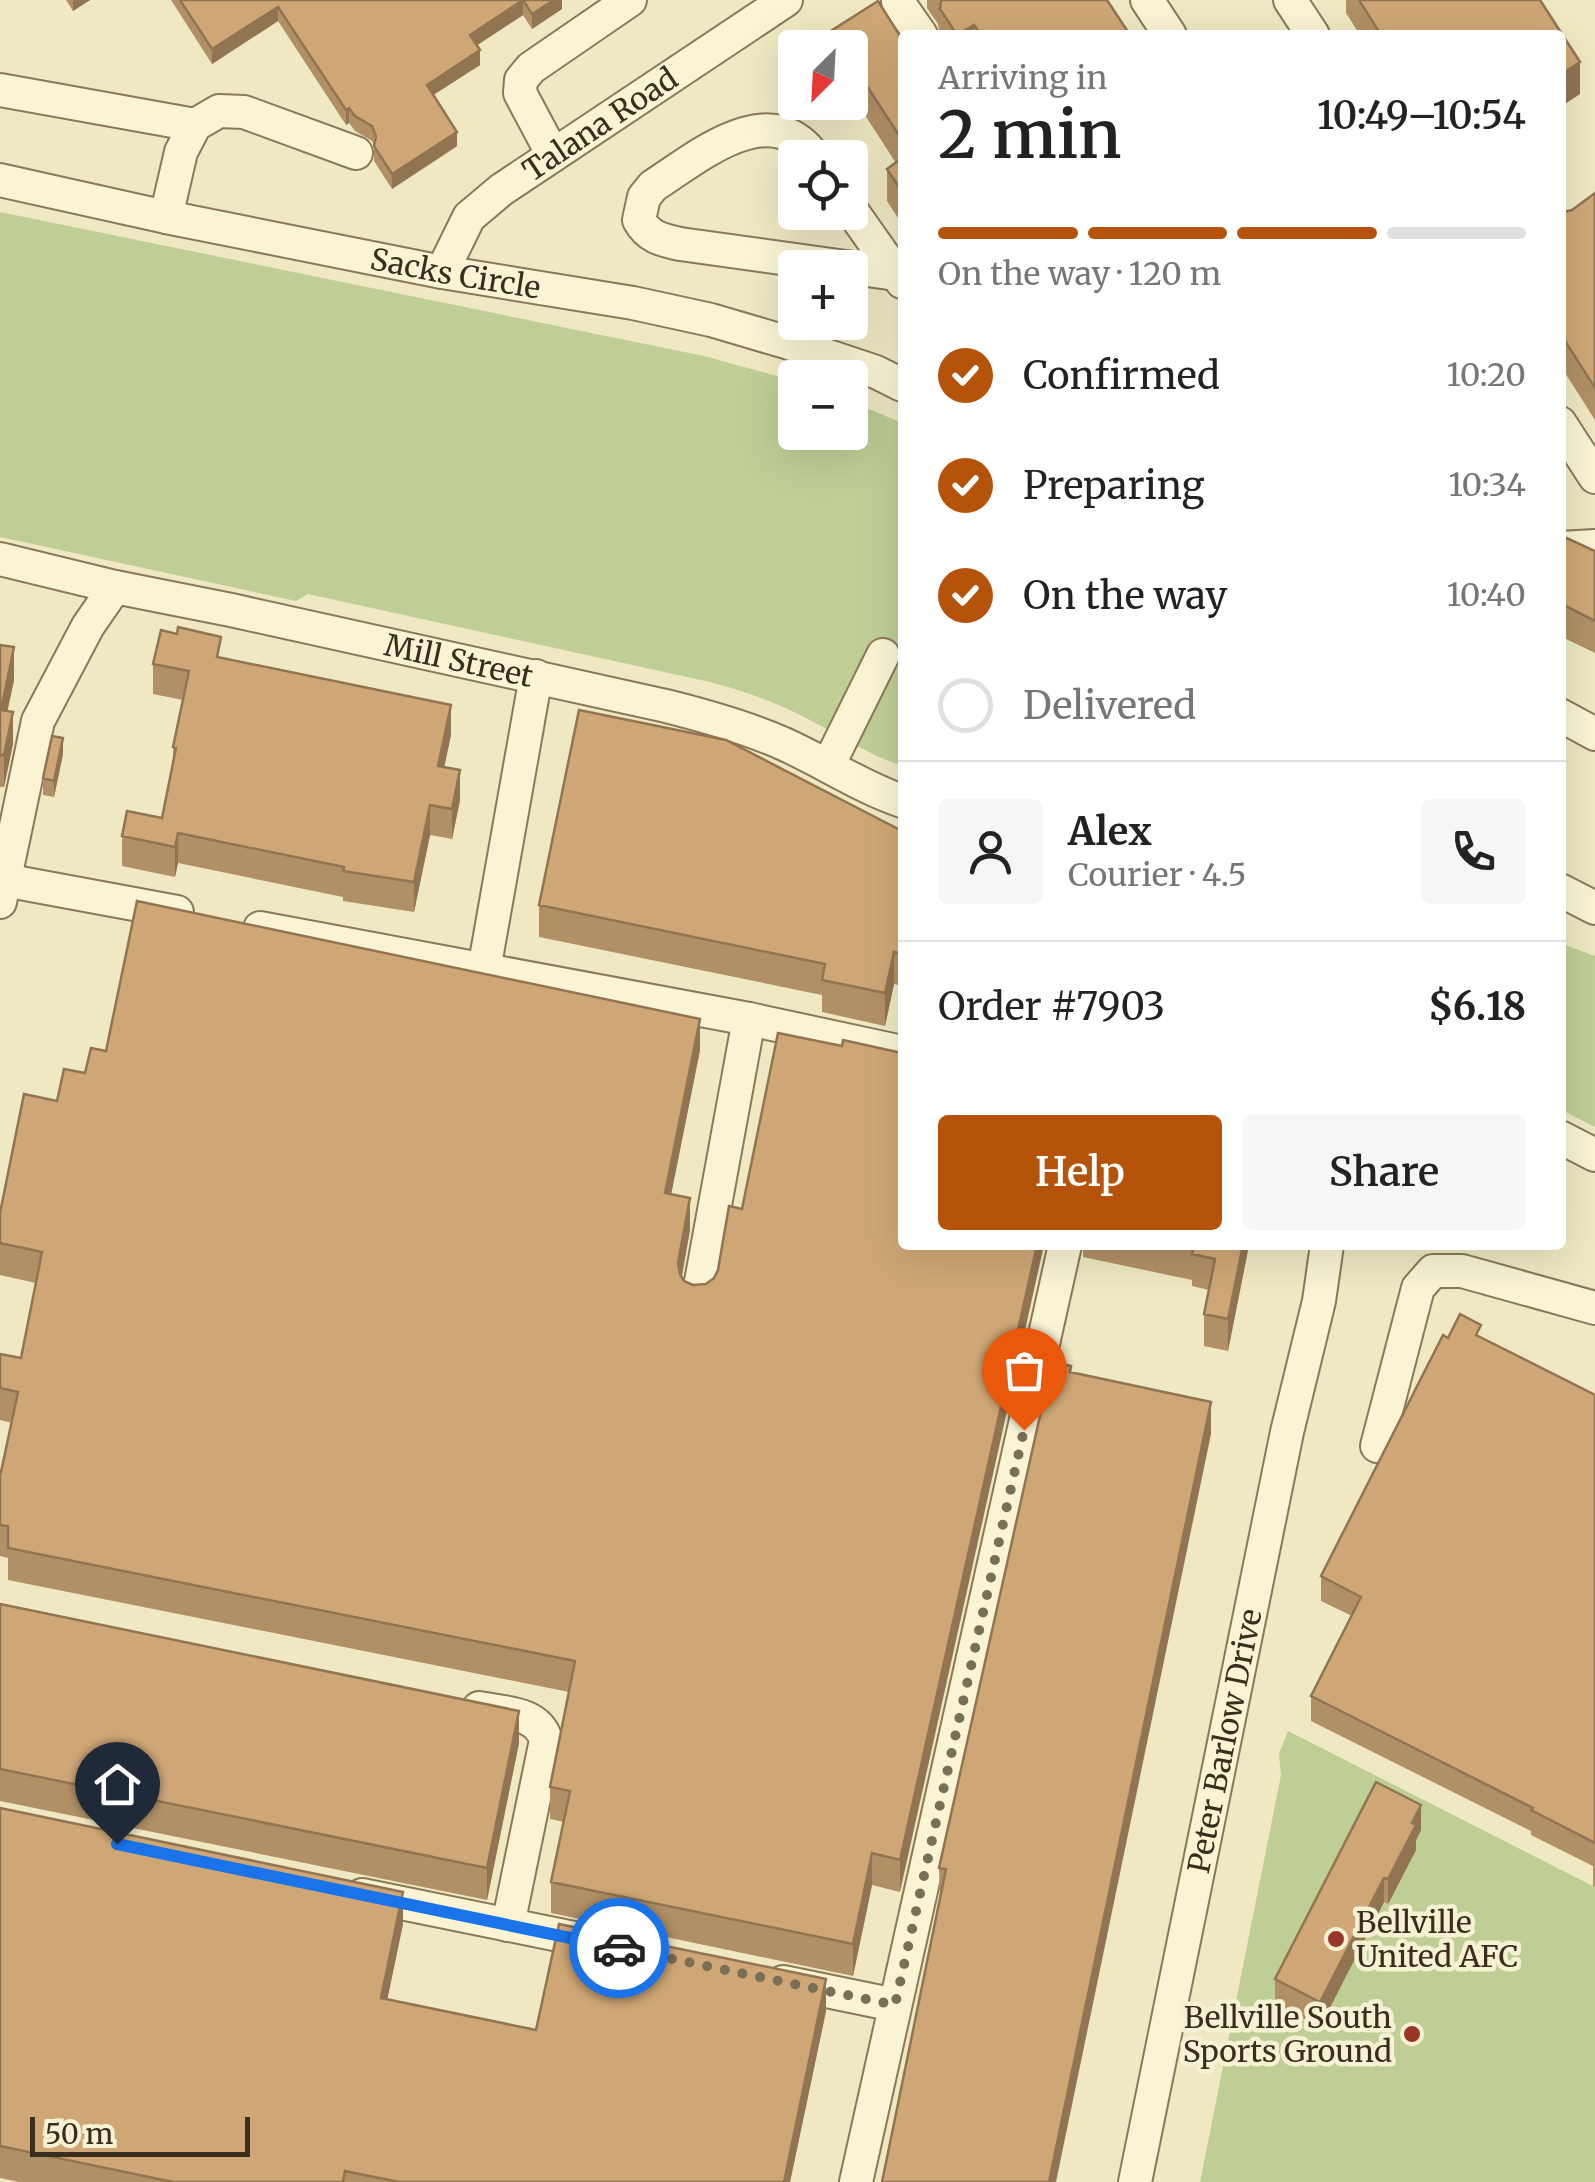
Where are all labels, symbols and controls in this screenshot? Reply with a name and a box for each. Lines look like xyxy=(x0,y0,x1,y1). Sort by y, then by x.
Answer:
north arrow xyxy=(778,30,868,120)
map controls xyxy=(778,30,868,450)
text: Arriving in xyxy=(938,58,1107,98)
street label: Talana Road xyxy=(515,59,684,189)
text: 10:49–10:54 xyxy=(1317,92,1526,139)
text: 2 min xyxy=(938,94,1122,176)
button: locate xyxy=(778,140,868,230)
street label: Sacks Circle xyxy=(367,239,543,307)
button: + xyxy=(778,250,868,340)
text: On the way · 120 m xyxy=(938,254,1221,294)
icon: check xyxy=(938,348,993,403)
text: Confirmed xyxy=(1023,352,1220,399)
text: 10:20 xyxy=(1447,355,1526,395)
button: − xyxy=(778,360,868,450)
icon: check xyxy=(938,458,993,513)
text: Preparing xyxy=(1023,462,1205,509)
text: 10:34 xyxy=(1449,465,1526,505)
icon: check xyxy=(938,568,993,623)
text: On the way xyxy=(1023,572,1227,619)
text: 10:40 xyxy=(1447,575,1526,615)
street label: Mill Street xyxy=(381,625,537,695)
text: Delivered xyxy=(1023,682,1196,729)
button: person xyxy=(938,799,1043,904)
button: phone xyxy=(1421,799,1526,904)
text: Alex xyxy=(1068,808,1152,855)
text: Courier · 4.5 xyxy=(1068,855,1246,895)
text: Order #7903 xyxy=(938,983,1165,1030)
text: $6.18 xyxy=(1428,983,1526,1030)
button: Help xyxy=(938,1115,1222,1230)
button: Share xyxy=(1242,1115,1526,1230)
pin xyxy=(982,1328,1067,1431)
icon: bag xyxy=(997,1343,1052,1398)
street label: Peter Barlow Drive xyxy=(1179,1605,1270,1876)
pin xyxy=(75,1742,160,1845)
icon: home xyxy=(90,1757,145,1812)
courier xyxy=(569,1898,669,1998)
place label: Bellville United AFC xyxy=(1356,1903,1518,1975)
icon: car xyxy=(592,1921,647,1976)
marker: Bellville United AFC xyxy=(1325,1928,1347,1950)
place label: Bellville South Sports Ground xyxy=(1183,1998,1392,2070)
marker: Bellville South Sports Ground xyxy=(1401,2023,1423,2045)
scale bar xyxy=(30,2112,250,2156)
text: 50 m xyxy=(45,2116,113,2152)

